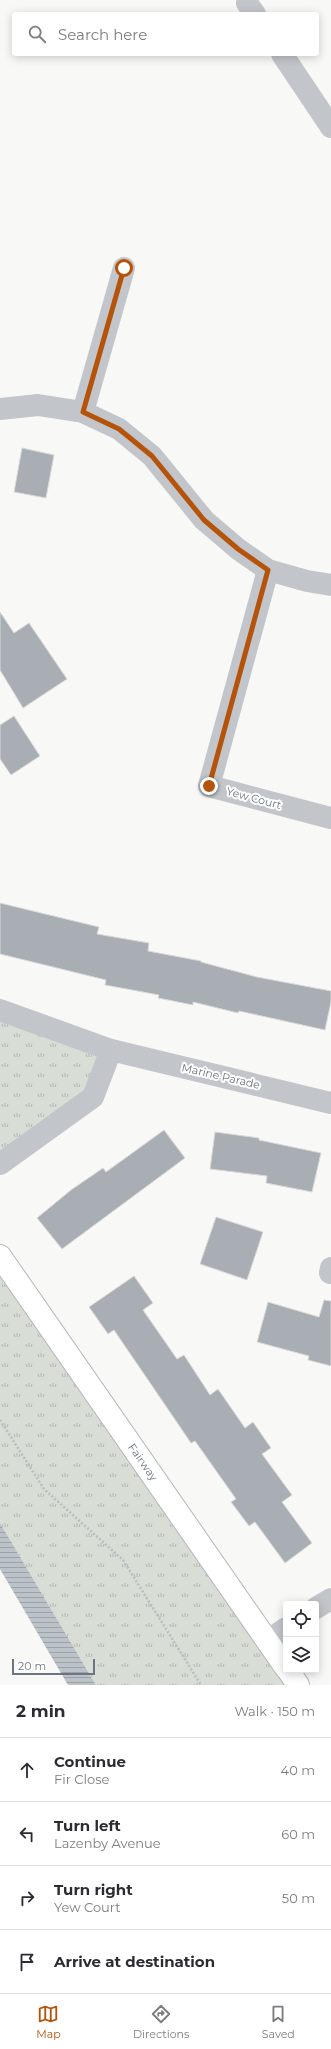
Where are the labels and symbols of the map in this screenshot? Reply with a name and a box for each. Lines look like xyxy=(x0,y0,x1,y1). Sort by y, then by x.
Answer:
route start xyxy=(115,259,133,277)
route end xyxy=(200,777,218,795)
street label: Yew Court xyxy=(225,784,284,812)
street label: Marine Parade xyxy=(180,1060,262,1092)
street label: Fairway xyxy=(125,1441,161,1483)
scale bar xyxy=(12,1657,95,1676)

